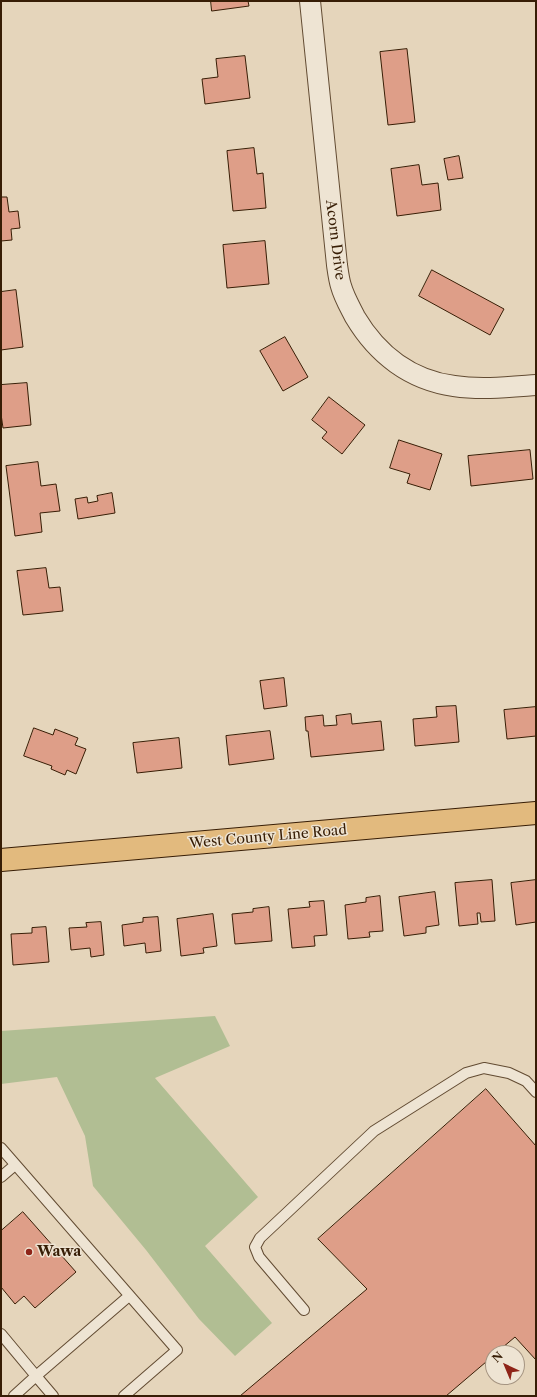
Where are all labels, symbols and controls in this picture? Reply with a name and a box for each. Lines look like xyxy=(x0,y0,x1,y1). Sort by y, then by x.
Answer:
street label: Acorn Drive xyxy=(322,199,348,281)
street label: West County Line Road xyxy=(188,822,348,852)
place label: Wawa xyxy=(37,1244,81,1260)
marker: Wawa xyxy=(24,1247,34,1257)
north arrow xyxy=(485,1345,525,1385)
text: N xyxy=(489,1349,506,1365)

